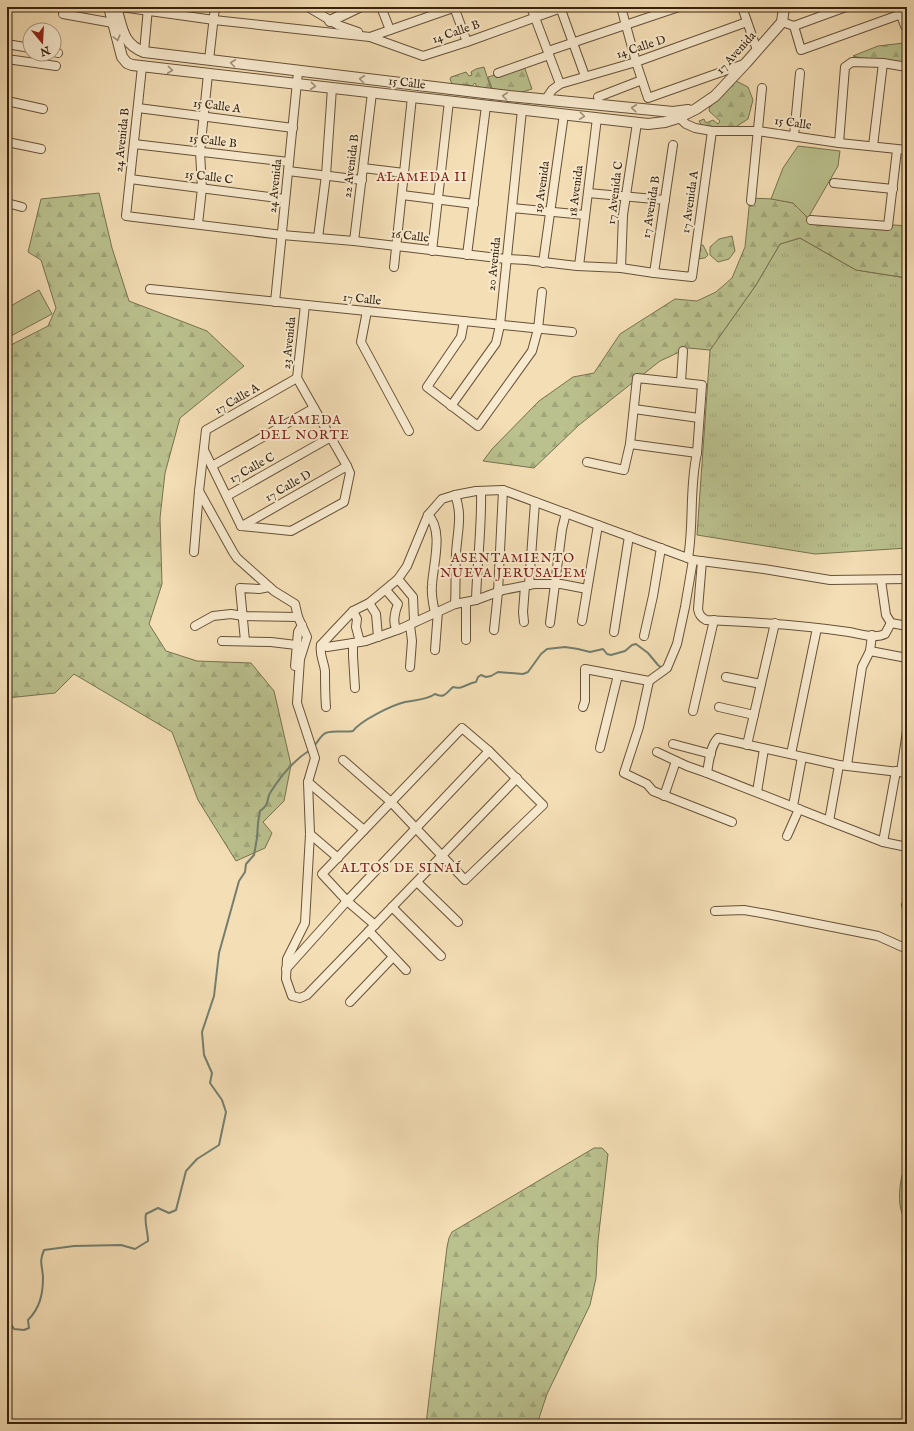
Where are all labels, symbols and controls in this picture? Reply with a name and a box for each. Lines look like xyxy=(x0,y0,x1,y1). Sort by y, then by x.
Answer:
street label: 14 Calle B xyxy=(430,17,482,47)
north arrow xyxy=(22,22,62,62)
street label: 17 Avenida xyxy=(713,28,760,78)
street label: 14 Calle D xyxy=(614,32,668,62)
one-way arrow xyxy=(112,34,121,41)
text: N xyxy=(38,42,52,59)
one-way arrow xyxy=(230,59,236,68)
one-way arrow xyxy=(167,65,173,74)
street label: 15 Calle xyxy=(388,73,427,93)
one-way arrow xyxy=(359,75,365,84)
one-way arrow xyxy=(310,82,317,91)
one-way arrow xyxy=(502,92,508,101)
street label: 15 Calle A xyxy=(192,96,243,116)
one-way arrow xyxy=(631,104,637,113)
street label: 24 Avenida B xyxy=(111,107,133,173)
one-way arrow xyxy=(579,112,585,121)
street label: 15 Calle xyxy=(774,113,813,133)
street label: 15 Calle B xyxy=(188,131,238,151)
street label: 22 Avenida B xyxy=(340,133,362,199)
street label: 24 Avenida xyxy=(265,158,285,214)
street label: 19 Avenida xyxy=(531,159,553,214)
street label: 17 Avenida C xyxy=(604,160,626,226)
street label: 18 Avenida xyxy=(565,164,587,218)
street label: 15 Calle C xyxy=(184,167,234,187)
district label: ALAMEDA II xyxy=(375,169,468,186)
street label: 17 Avenida A xyxy=(678,169,702,234)
street label: 17 Avenida B xyxy=(639,175,663,239)
street label: 16 Calle xyxy=(390,226,430,246)
street label: 20 Avenida xyxy=(484,236,504,292)
street label: 17 Calle xyxy=(342,290,382,309)
street label: 23 Avenida xyxy=(279,315,299,370)
street label: 17 Calle A xyxy=(212,380,263,418)
district label: ALAMEDA DEL NORTE xyxy=(260,412,350,444)
street label: 17 Calle C xyxy=(227,449,278,487)
street label: 17 Calle D xyxy=(262,467,314,505)
district label: ASENTAMIENTO NUEVA JERUSALEM xyxy=(440,550,586,582)
district label: ALTOS DE SINAÍ xyxy=(339,860,462,877)

